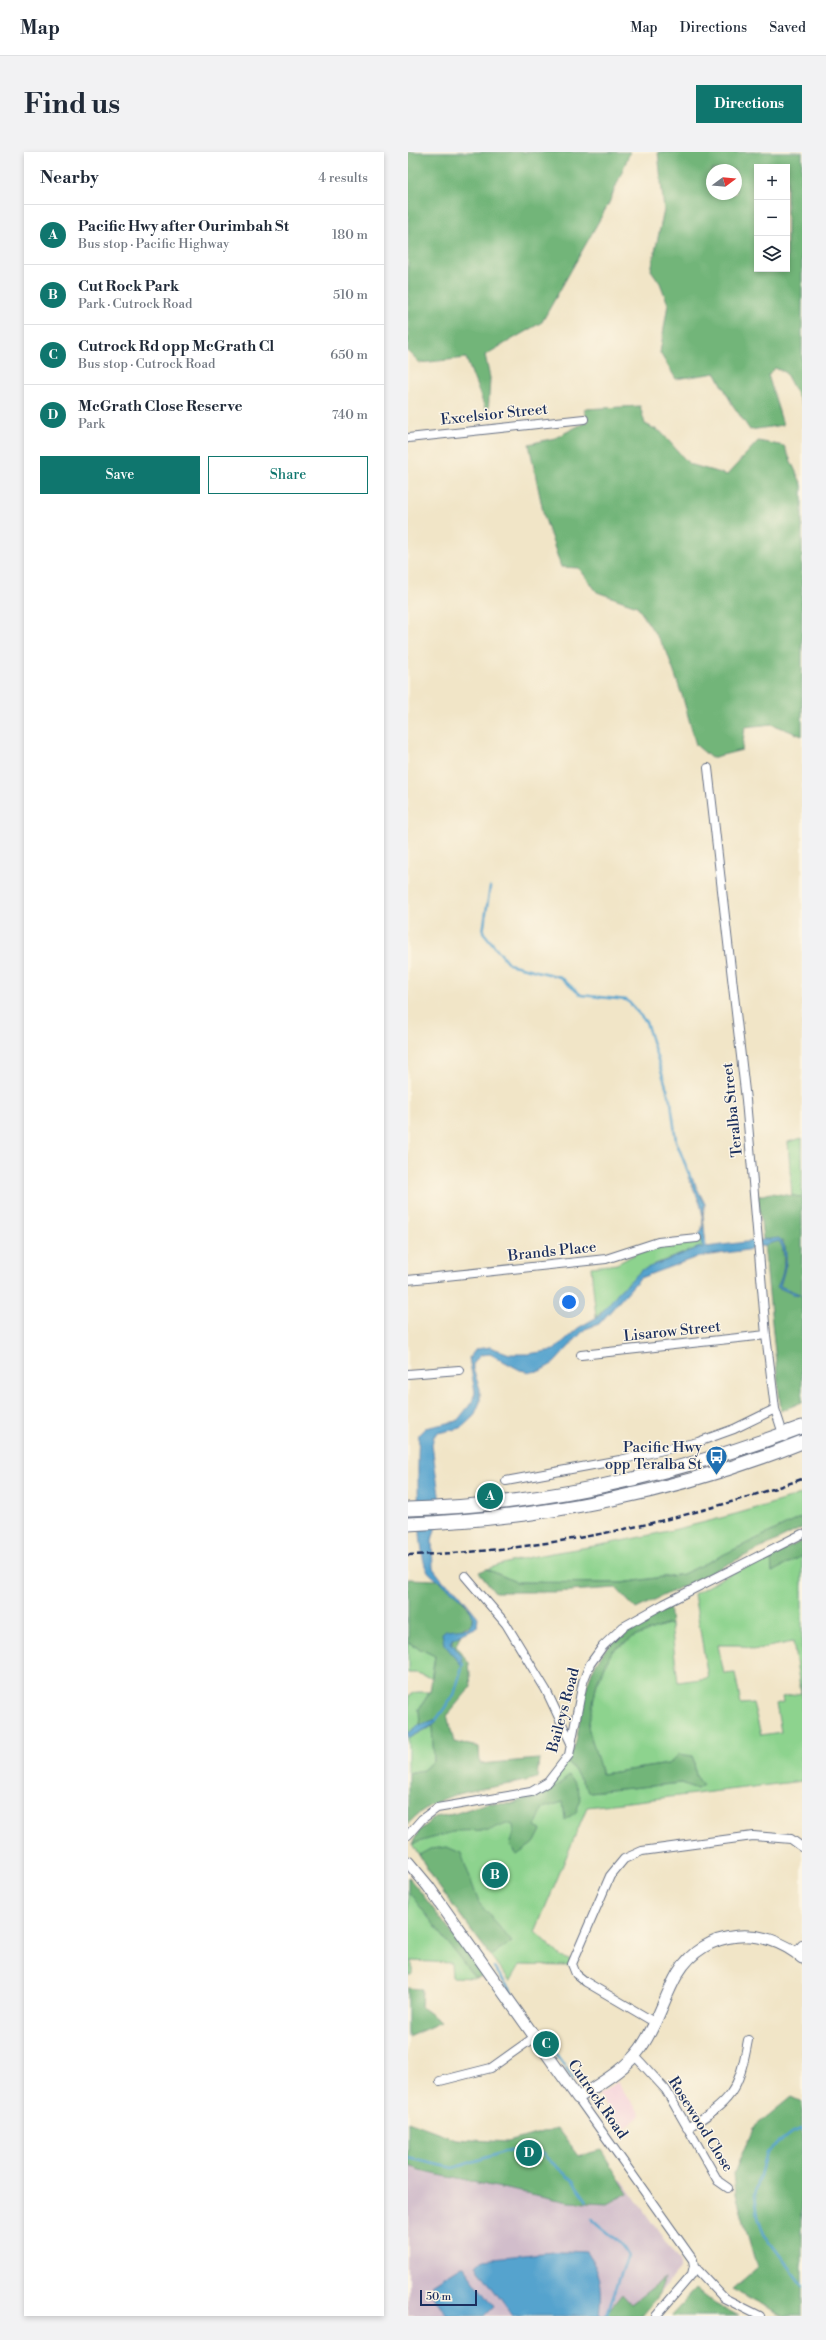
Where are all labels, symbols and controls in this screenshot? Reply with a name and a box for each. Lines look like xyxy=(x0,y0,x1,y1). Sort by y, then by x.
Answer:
text: Map xyxy=(20,16,60,40)
text: Map xyxy=(630,19,658,37)
text: Directions xyxy=(680,19,747,37)
text: Saved xyxy=(769,19,806,37)
button: Directions xyxy=(696,85,802,123)
text: Find us xyxy=(24,87,120,122)
north arrow xyxy=(706,164,742,200)
map controls xyxy=(754,164,790,272)
button: + xyxy=(754,164,790,200)
text: Nearby xyxy=(40,167,99,189)
text: 4 results xyxy=(318,170,368,186)
button: − xyxy=(754,200,790,236)
text: Pacific Hwy after Ourimbah St xyxy=(78,217,289,236)
text: A xyxy=(48,227,58,243)
text: 180 m xyxy=(332,227,368,243)
text: Bus stop · Pacific Highway xyxy=(78,236,229,252)
button: layers xyxy=(754,236,790,272)
text: Cut Rock Park xyxy=(78,277,179,296)
text: B xyxy=(48,287,58,303)
text: 510 m xyxy=(333,287,368,303)
text: Park · Cutrock Road xyxy=(78,296,192,312)
text: Cutrock Rd opp McGrath Cl xyxy=(78,337,274,356)
text: C xyxy=(48,347,58,363)
text: 650 m xyxy=(330,347,368,363)
text: Bus stop · Cutrock Road xyxy=(78,356,215,372)
text: McGrath Close Reserve xyxy=(78,397,243,416)
street label: Excelsior Street xyxy=(440,399,549,430)
text: D xyxy=(48,407,58,423)
text: 740 m xyxy=(332,407,368,423)
text: Park xyxy=(78,416,105,432)
button: Save xyxy=(40,456,200,494)
button: Share xyxy=(208,456,368,494)
street label: Teralba Street xyxy=(718,1061,747,1158)
street label: Brands Place xyxy=(506,1237,597,1266)
your location xyxy=(559,1292,579,1312)
street label: Lisarow Street xyxy=(622,1317,722,1346)
place label: Pacific Hwy opp Teralba St xyxy=(605,1438,703,1474)
bus stop icon: Pacific Hwy opp Teralba St xyxy=(704,1443,730,1476)
pin: A xyxy=(477,1481,503,1511)
street label: Baileys Road xyxy=(543,1665,584,1755)
pin: B xyxy=(482,1860,508,1890)
pin: C xyxy=(533,2029,559,2059)
street label: Cutrock Road xyxy=(563,2056,632,2143)
street label: Rosewood Close xyxy=(664,2073,737,2175)
pin: D xyxy=(516,2138,542,2168)
scale bar xyxy=(420,2288,477,2307)
text: 50 m xyxy=(426,2290,451,2304)

